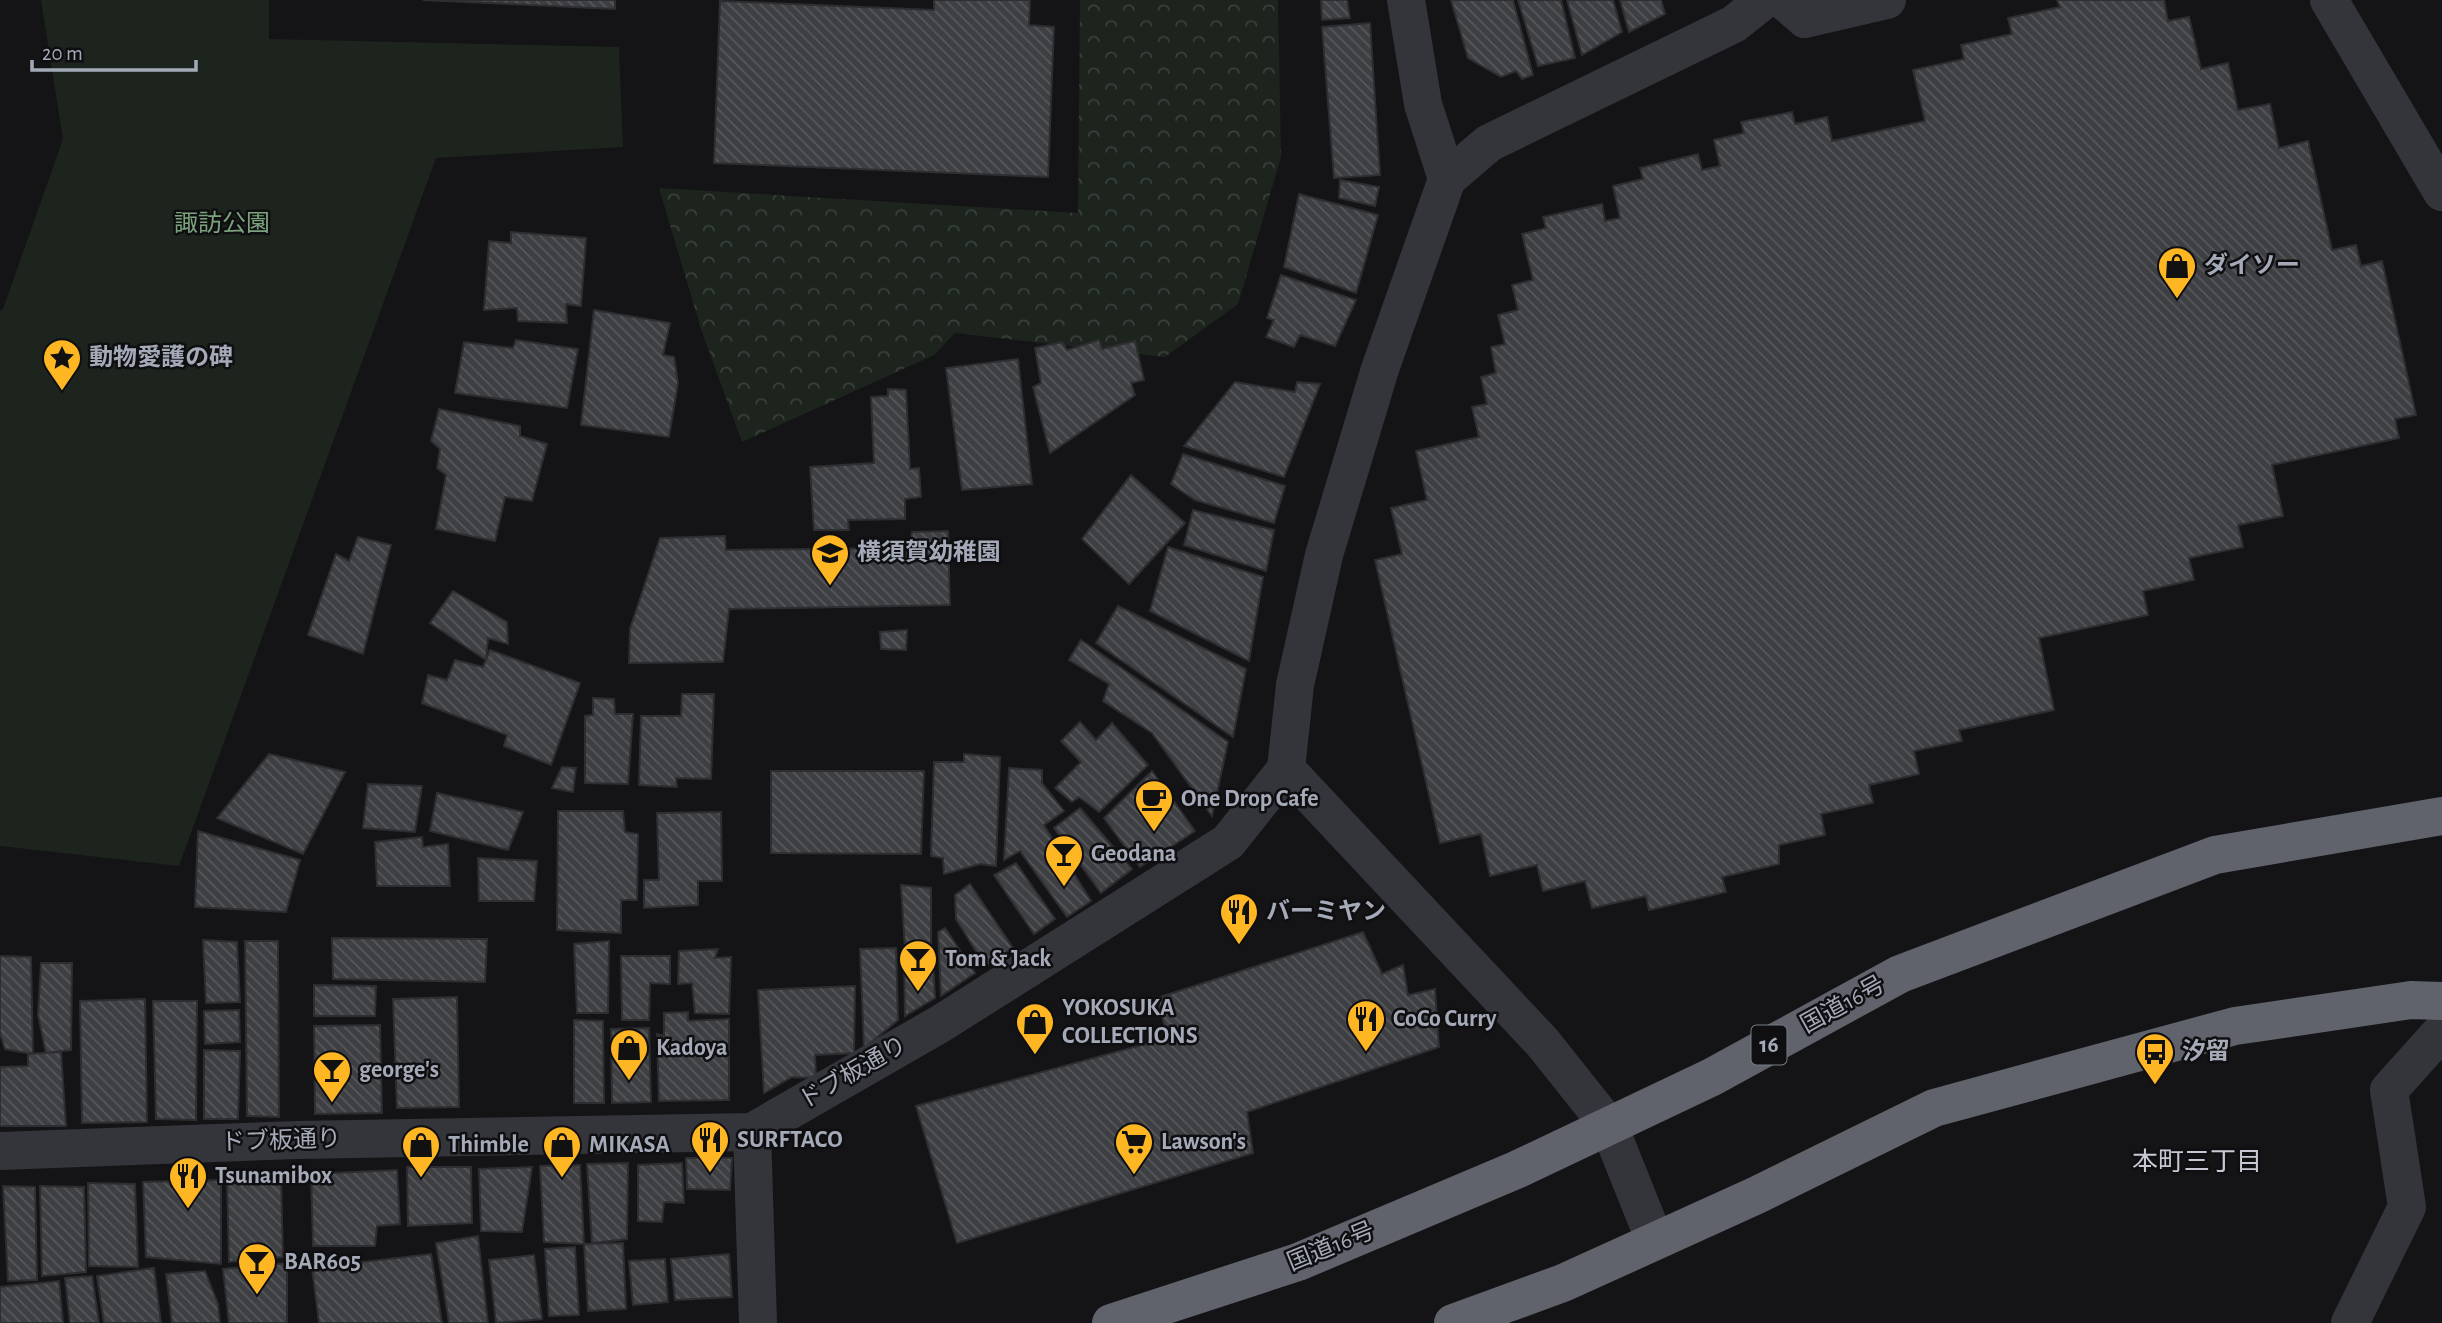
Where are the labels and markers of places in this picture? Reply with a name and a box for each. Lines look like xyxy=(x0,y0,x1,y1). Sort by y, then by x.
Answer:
shop icon: ダイソー xyxy=(2156,245,2198,300)
place label: ダイソー xyxy=(2204,252,2300,278)
place icon: 動物愛護の碑 xyxy=(41,337,83,392)
place label: 動物愛護の碑 xyxy=(89,344,233,370)
school or university icon: 横須賀幼稚園 xyxy=(809,532,851,587)
place label: 横須賀幼稚園 xyxy=(857,539,1001,565)
cafe icon: One Drop Cafe xyxy=(1133,778,1175,833)
place label: One Drop Cafe xyxy=(1181,787,1319,811)
bar icon: Geodana xyxy=(1043,833,1085,888)
place label: Geodana xyxy=(1091,842,1176,866)
restaurant icon: バーミヤン xyxy=(1218,891,1260,946)
place label: バーミヤン xyxy=(1266,898,1386,924)
bar icon: Tom & Jack xyxy=(897,938,939,993)
place label: Tom & Jack xyxy=(945,947,1051,971)
place label: YOKOSUKA COLLECTIONS xyxy=(1062,996,1198,1048)
restaurant icon: CoCo Curry xyxy=(1345,998,1387,1053)
shop icon: YOKOSUKA COLLECTIONS xyxy=(1014,1001,1056,1056)
place label: CoCo Curry xyxy=(1393,1007,1497,1031)
shop icon: Kadoya xyxy=(608,1027,650,1082)
bus stop icon: 汐留 xyxy=(2134,1031,2176,1086)
place label: Kadoya xyxy=(656,1036,727,1060)
place label: 汐留 xyxy=(2182,1038,2230,1064)
bar icon: george's xyxy=(311,1049,353,1104)
place label: george's xyxy=(359,1058,439,1082)
restaurant icon: SURFTACO xyxy=(689,1119,731,1174)
supermarket icon: Lawson's xyxy=(1113,1121,1155,1176)
shop icon: Thimble xyxy=(400,1124,442,1179)
shop icon: MIKASA xyxy=(541,1124,583,1179)
place label: SURFTACO xyxy=(737,1128,843,1152)
place label: Lawson's xyxy=(1161,1130,1246,1154)
place label: Thimble xyxy=(448,1133,529,1157)
place label: MIKASA xyxy=(589,1133,671,1157)
restaurant icon: Tsunamibox xyxy=(167,1155,209,1210)
place label: Tsunamibox xyxy=(215,1164,332,1188)
bar icon: BAR605 xyxy=(236,1241,278,1296)
place label: BAR605 xyxy=(284,1250,361,1274)

